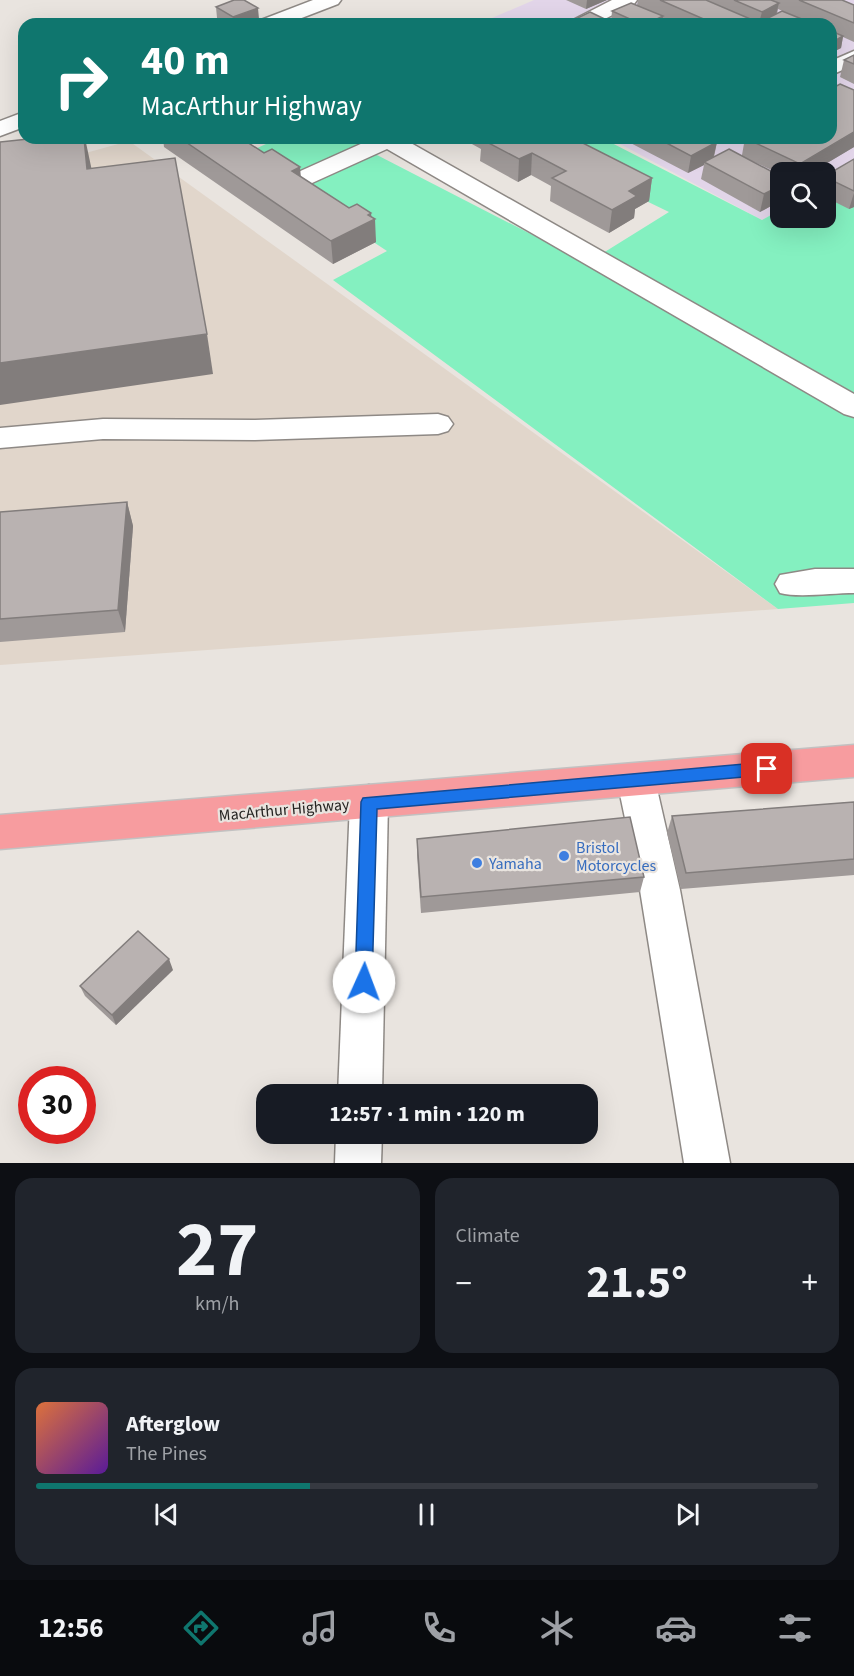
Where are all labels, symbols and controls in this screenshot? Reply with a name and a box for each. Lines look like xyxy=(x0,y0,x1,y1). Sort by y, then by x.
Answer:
text: 40 m xyxy=(141,31,230,91)
icon: right xyxy=(42,42,120,120)
text: MacArthur Highway xyxy=(141,87,362,126)
map controls xyxy=(770,162,836,228)
button: search xyxy=(770,162,836,228)
pin xyxy=(741,743,792,794)
icon: arrive xyxy=(750,752,783,785)
street label: MacArthur Highway xyxy=(218,793,351,827)
place label: Bristol Motorcycles xyxy=(576,837,656,877)
marker: Bristol Motorcycles xyxy=(557,849,571,863)
place label: Yamaha xyxy=(488,853,542,875)
marker: Yamaha xyxy=(470,856,484,870)
position arrow xyxy=(332,950,396,1014)
speed limit sign: 30 xyxy=(18,1066,96,1144)
text: 12:57 · 1 min · 120 m xyxy=(329,1098,525,1130)
text: 27 xyxy=(176,1195,258,1306)
text: Climate xyxy=(456,1222,520,1250)
text: 21.5° xyxy=(586,1251,687,1315)
text: − xyxy=(456,1260,472,1307)
text: + xyxy=(802,1260,818,1307)
text: km/h xyxy=(195,1290,239,1318)
text: Afterglow xyxy=(126,1408,220,1440)
text: The Pines xyxy=(126,1440,207,1468)
icon: previous xyxy=(150,1498,183,1531)
icon: pause xyxy=(410,1498,443,1531)
icon: next xyxy=(671,1498,704,1531)
icon: directions xyxy=(180,1607,222,1649)
icon: music xyxy=(299,1607,341,1649)
icon: phone xyxy=(418,1607,460,1649)
icon: climate xyxy=(536,1607,578,1649)
icon: car xyxy=(655,1607,697,1649)
icon: filters xyxy=(774,1607,816,1649)
text: 12:56 xyxy=(38,1609,103,1648)

